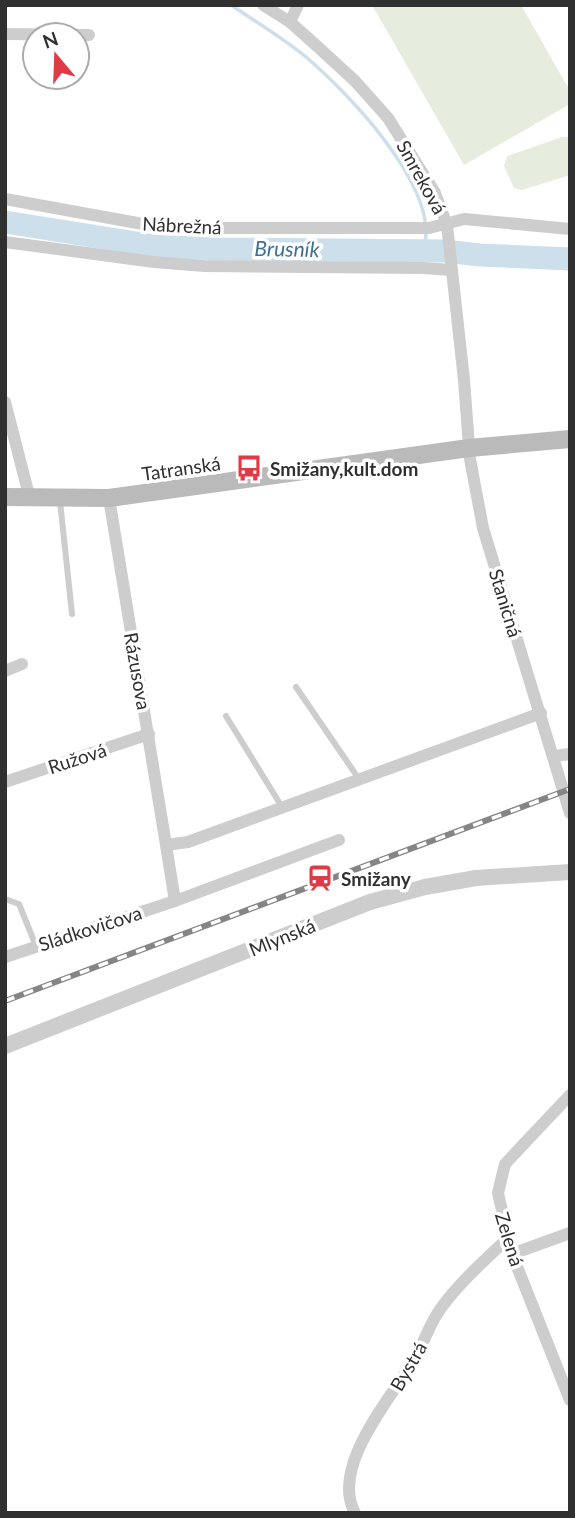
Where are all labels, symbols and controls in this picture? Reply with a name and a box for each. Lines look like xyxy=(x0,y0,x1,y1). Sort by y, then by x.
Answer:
north arrow xyxy=(21,21,91,91)
text: N xyxy=(40,26,61,53)
street label: Smreková xyxy=(392,136,452,218)
street label: Nábrežná xyxy=(142,211,222,239)
water label: Brusník xyxy=(254,235,321,261)
street label: Tatranská xyxy=(140,451,222,485)
bus stop icon: Smižany,kult.dom xyxy=(234,453,264,483)
place label: Smižany,kult.dom xyxy=(270,457,418,480)
street label: Staničná xyxy=(485,566,527,640)
street label: Rázusova xyxy=(120,631,156,711)
street label: Ružová xyxy=(45,738,109,778)
station icon: Smižany xyxy=(305,863,335,893)
place label: Smižany xyxy=(341,867,412,890)
street label: Sládkovičova xyxy=(35,901,145,955)
street label: Mlynská xyxy=(245,913,319,961)
street label: Zelená xyxy=(491,1209,529,1269)
street label: Bystrá xyxy=(385,1337,431,1395)

